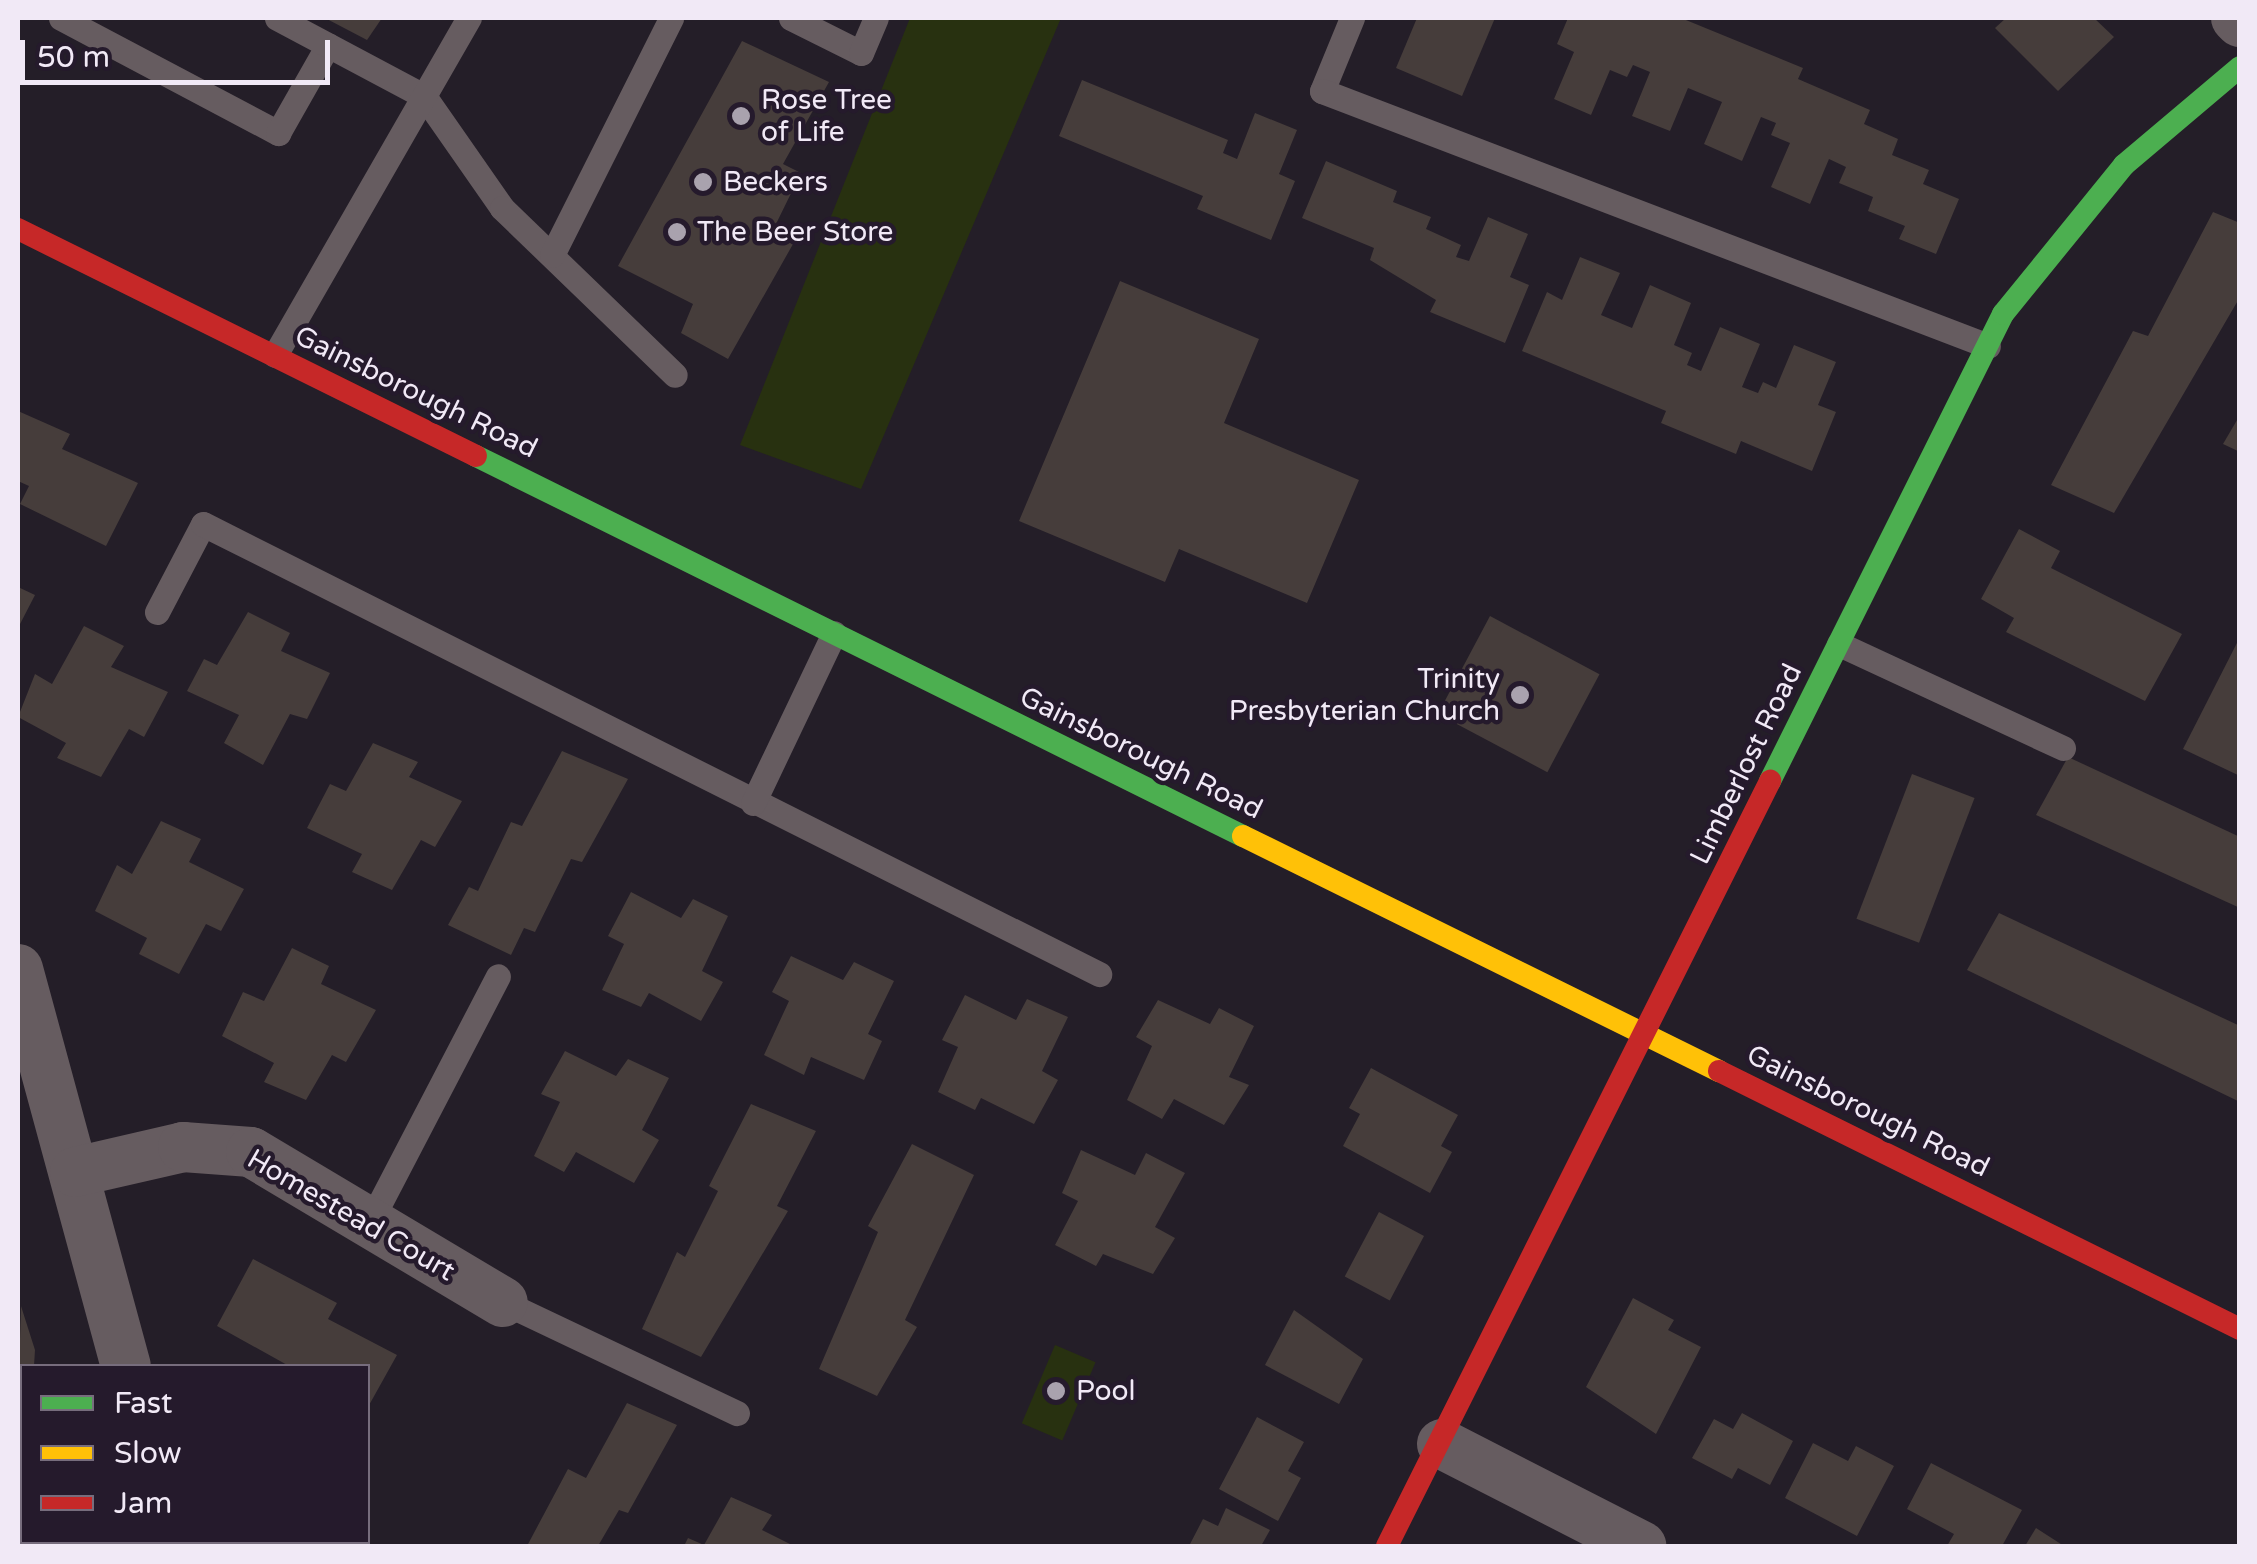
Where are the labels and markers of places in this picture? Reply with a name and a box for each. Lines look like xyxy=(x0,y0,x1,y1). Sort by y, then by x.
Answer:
place label: Rose Tree of Life xyxy=(761,83,892,149)
marker: Rose Tree of Life xyxy=(730,105,752,127)
place label: Beckers xyxy=(723,165,828,199)
marker: Beckers xyxy=(692,171,714,193)
place label: The Beer Store xyxy=(697,215,893,249)
marker: The Beer Store xyxy=(666,221,688,243)
place label: Trinity Presbyterian Church xyxy=(1229,662,1500,728)
marker: Trinity Presbyterian Church xyxy=(1509,684,1531,706)
place label: Pool xyxy=(1076,1374,1135,1408)
marker: Pool xyxy=(1045,1380,1067,1402)

